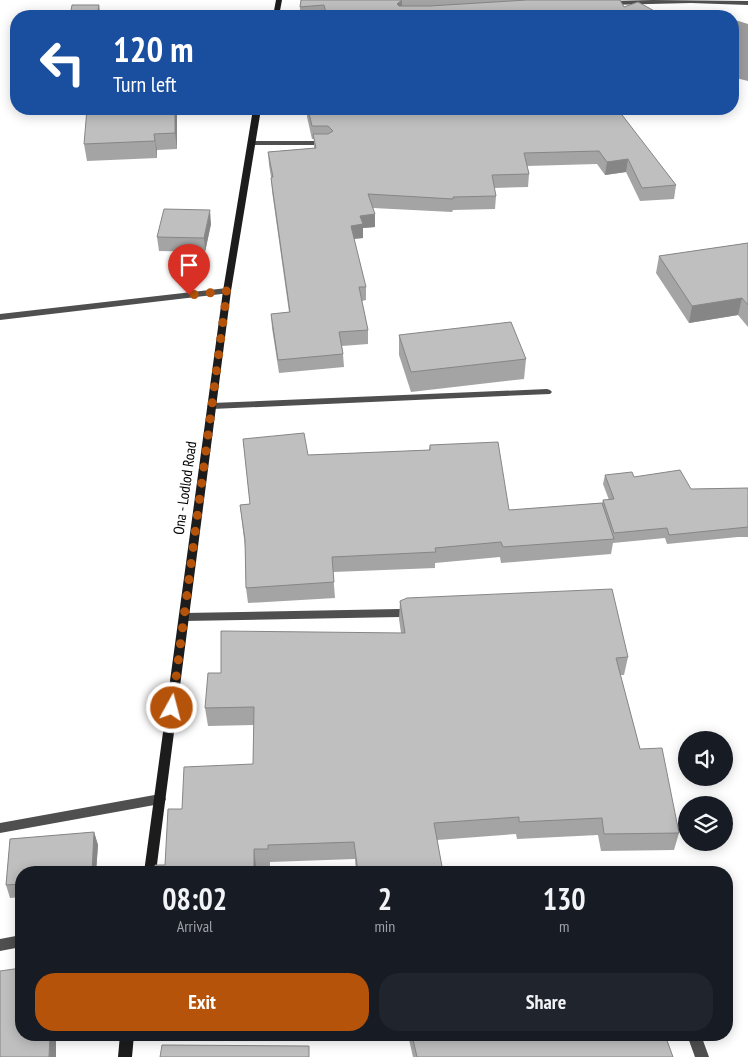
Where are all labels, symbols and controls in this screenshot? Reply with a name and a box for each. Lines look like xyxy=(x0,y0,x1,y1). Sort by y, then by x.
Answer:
text: 120 m xyxy=(113,26,194,72)
icon: left xyxy=(30,30,95,95)
text: Turn left xyxy=(113,70,177,98)
pin xyxy=(168,244,210,295)
icon: arrive xyxy=(175,251,203,279)
street label: Ona - Lodlod Road xyxy=(169,440,200,536)
position arrow xyxy=(145,681,197,733)
map controls xyxy=(678,731,733,851)
button: sound xyxy=(678,731,733,786)
button: layers xyxy=(678,796,733,851)
text: 08:02 xyxy=(162,879,227,918)
text: 2 xyxy=(378,879,392,918)
text: 130 xyxy=(543,879,586,918)
text: Arrival xyxy=(177,916,213,936)
text: min xyxy=(374,916,395,936)
text: m xyxy=(559,916,569,936)
button: Exit xyxy=(35,973,369,1031)
button: Share xyxy=(379,973,713,1031)

